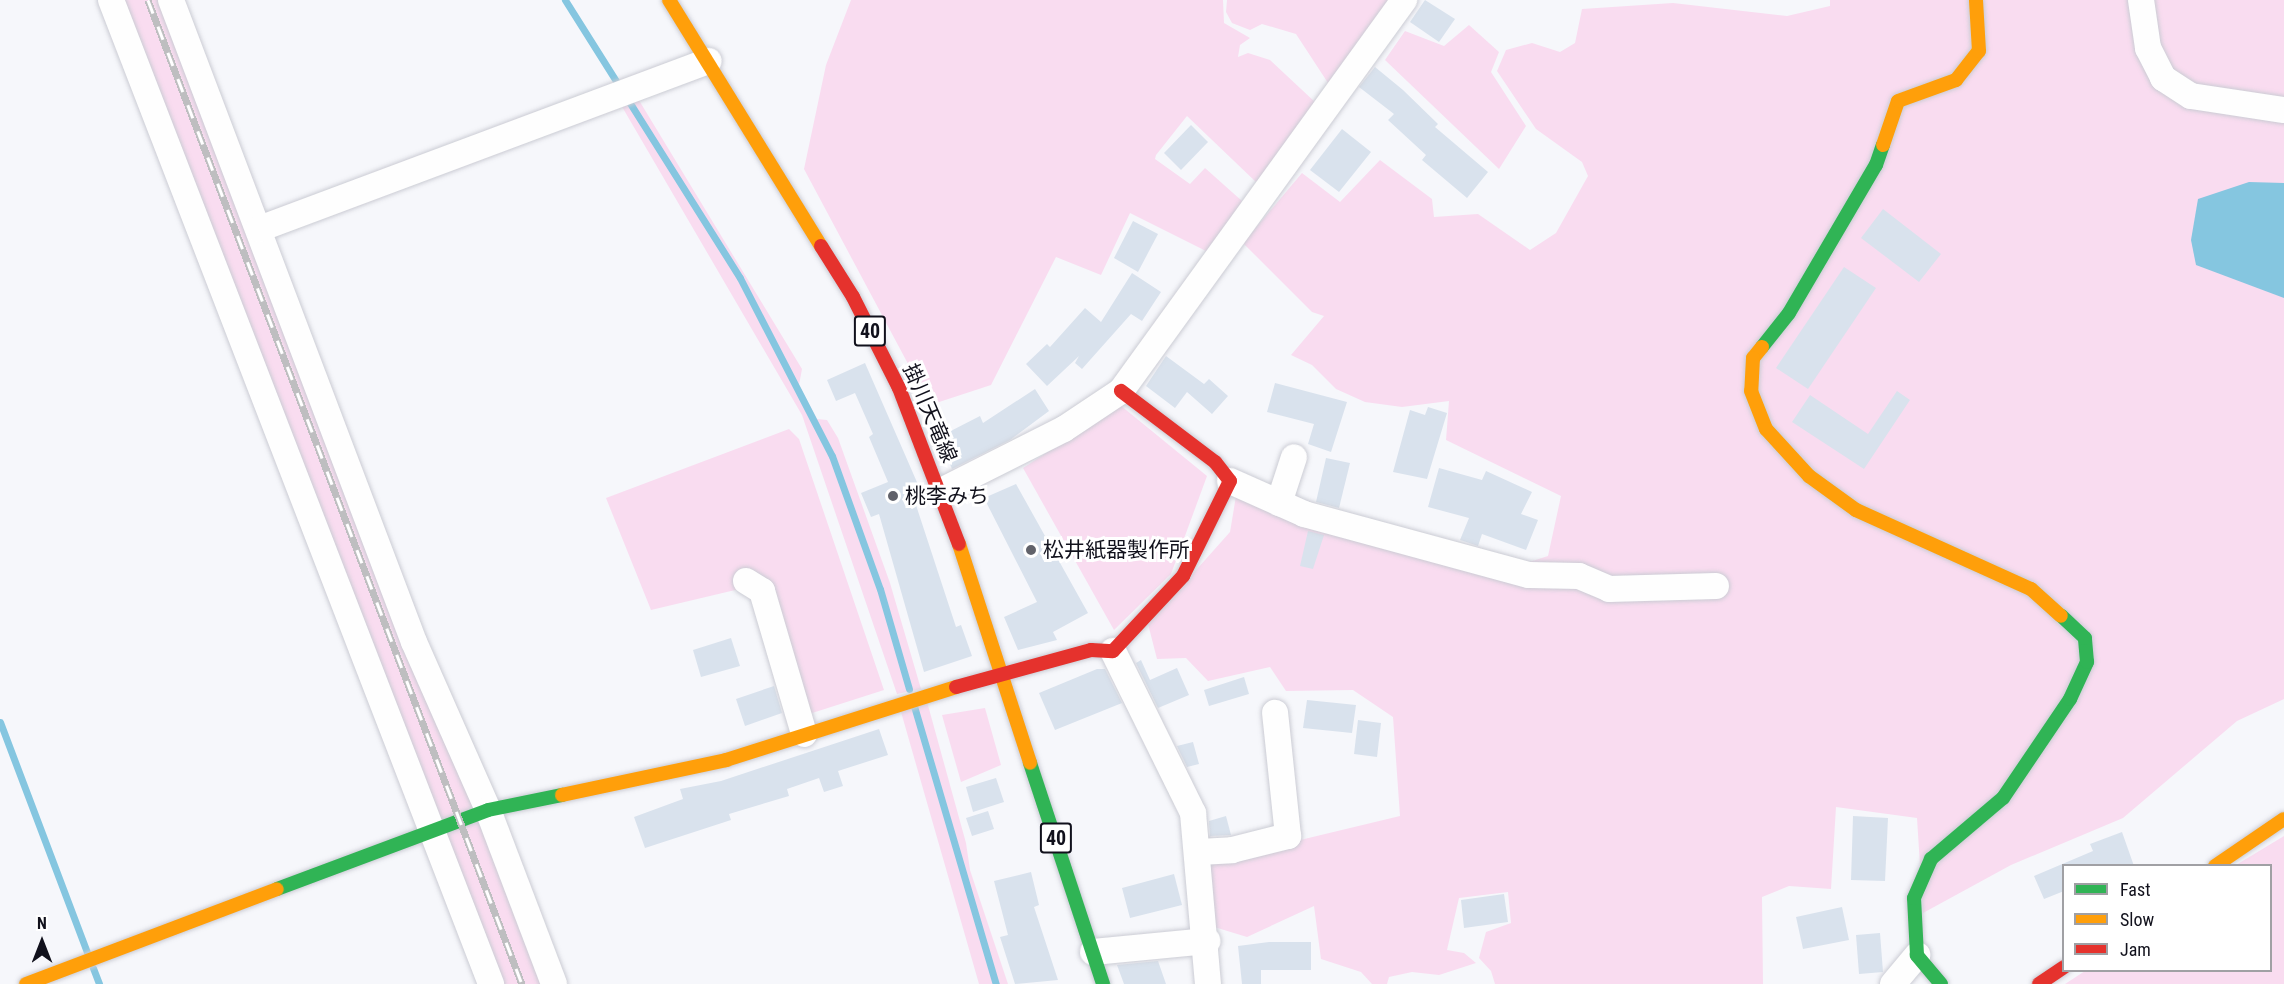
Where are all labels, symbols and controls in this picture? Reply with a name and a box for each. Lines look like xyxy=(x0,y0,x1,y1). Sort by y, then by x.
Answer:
road number: 40 xyxy=(854,314,886,348)
street label: 掛川天竜線 xyxy=(898,360,962,466)
place label: 桃李みち xyxy=(905,483,989,509)
marker: 桃李みち xyxy=(886,489,900,503)
place label: 松井紙器製作所 xyxy=(1043,537,1190,563)
marker: 松井紙器製作所 xyxy=(1024,543,1038,557)
road number: 40 xyxy=(1040,821,1072,855)
legend xyxy=(2062,864,2272,972)
text: Fast xyxy=(2120,879,2151,900)
text: Slow xyxy=(2120,909,2154,930)
north arrow xyxy=(12,912,72,972)
text: N xyxy=(37,914,47,933)
text: Jam xyxy=(2120,939,2151,960)

